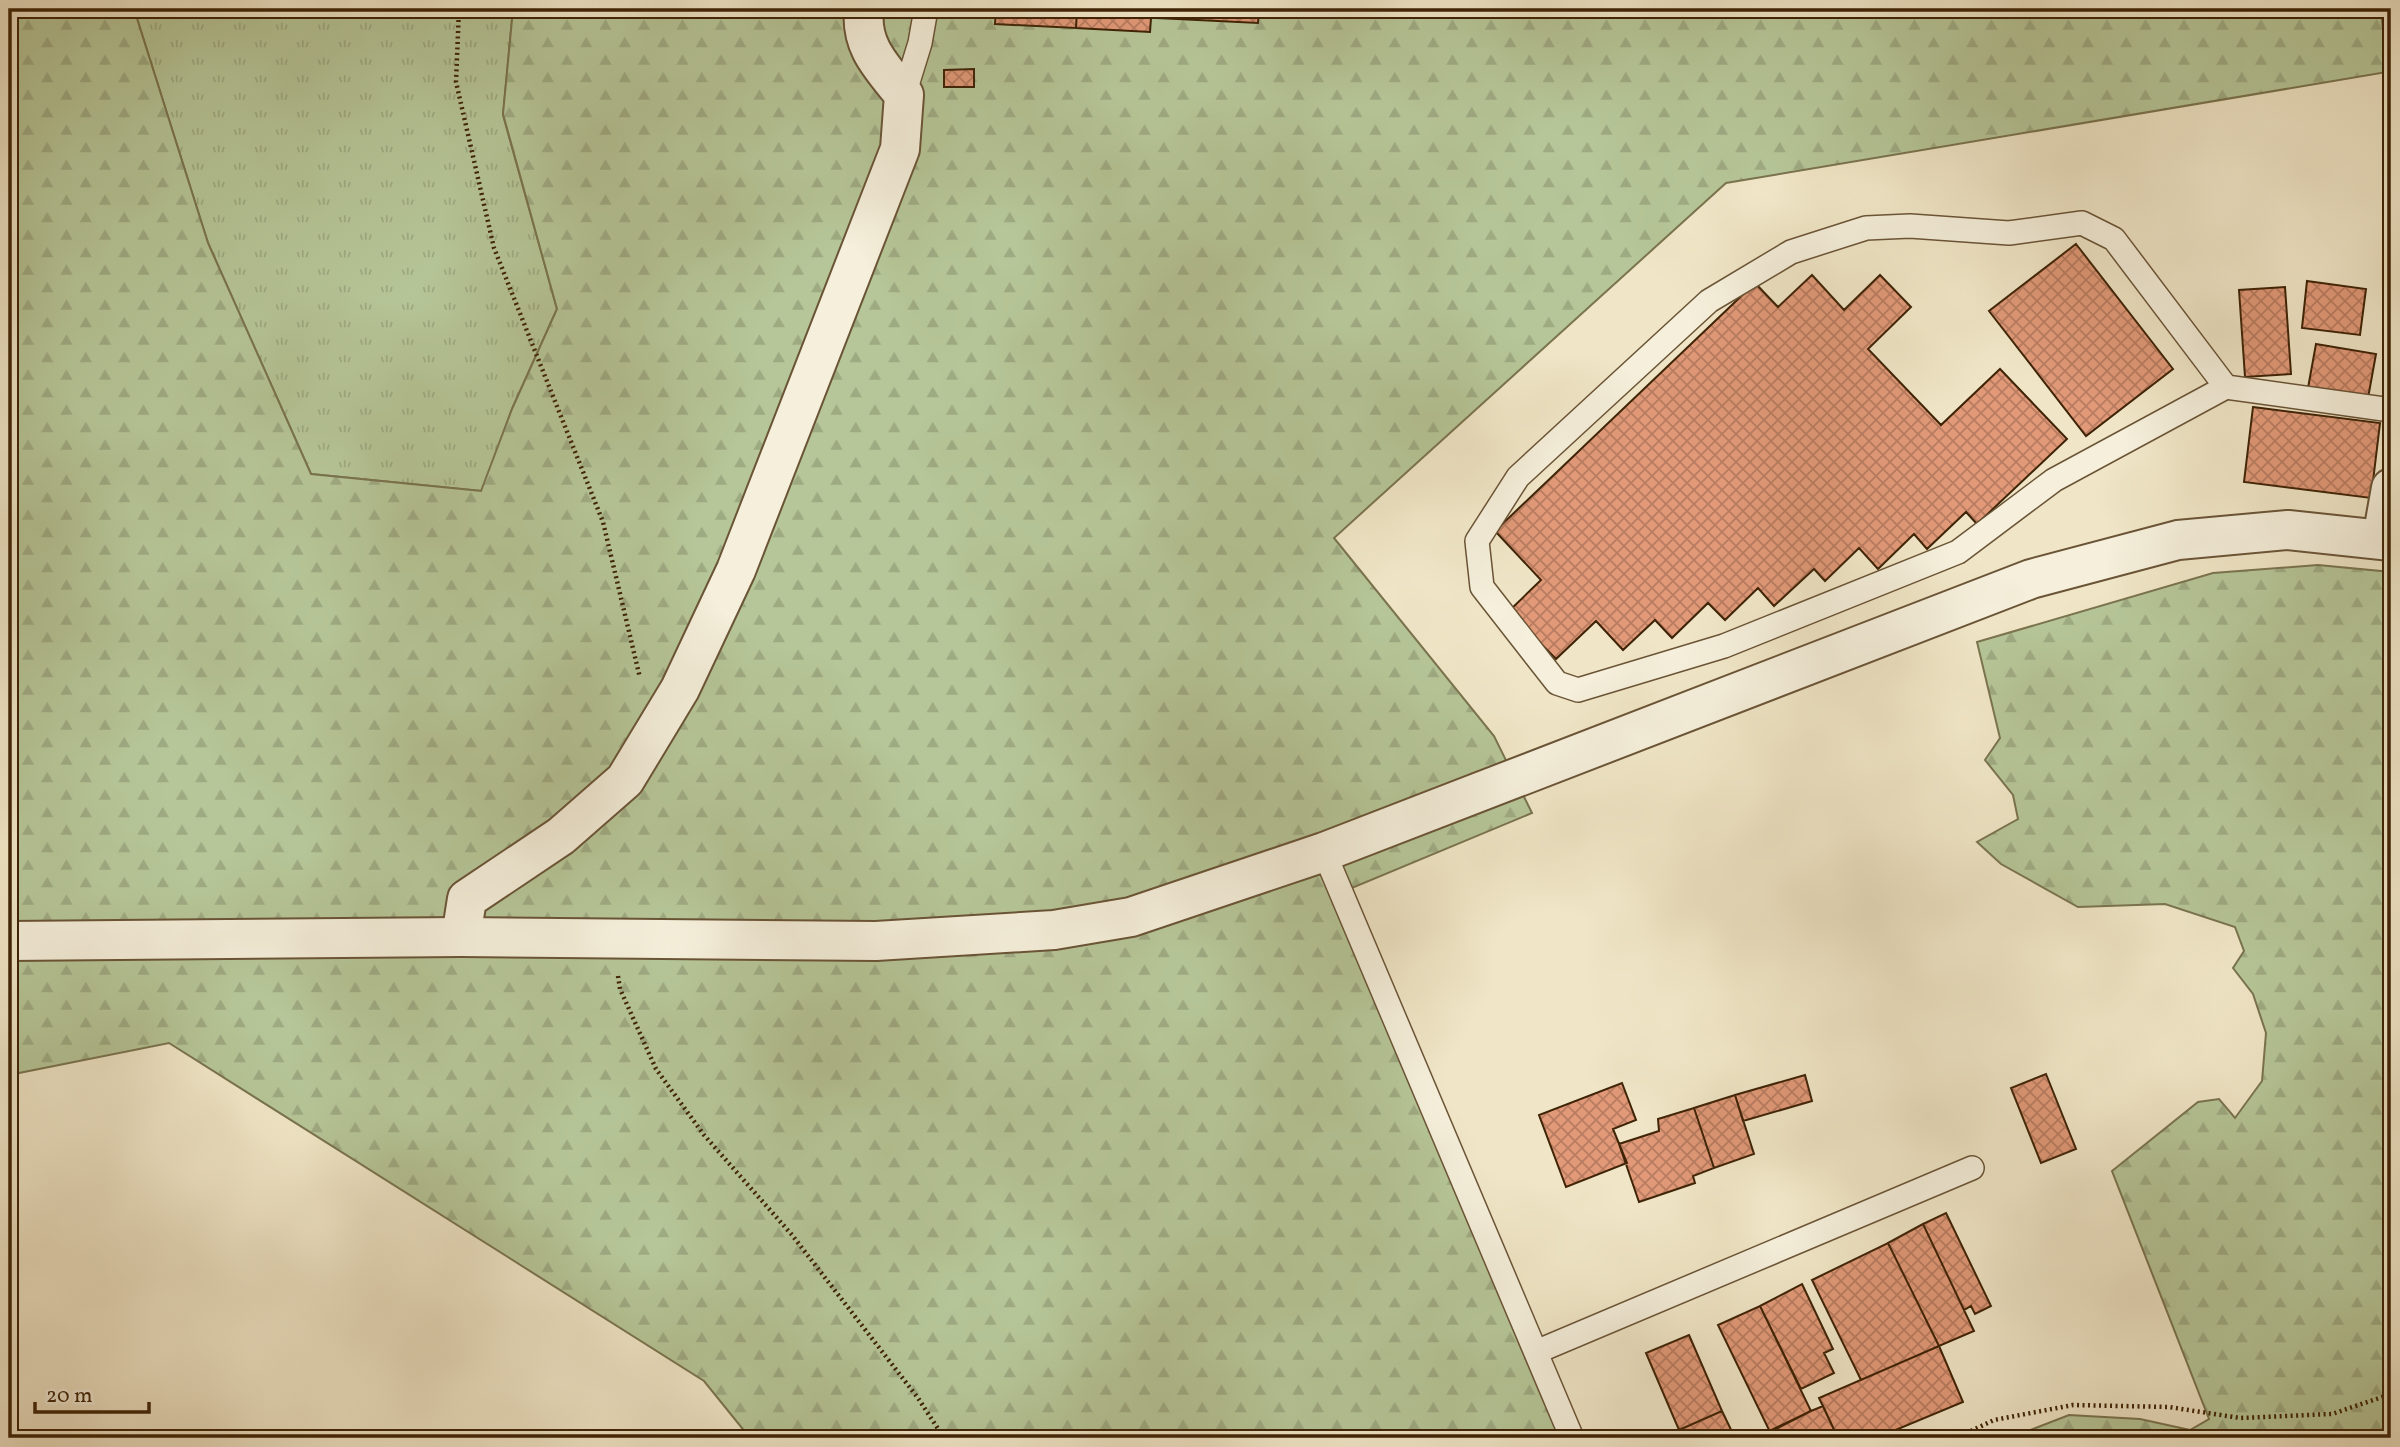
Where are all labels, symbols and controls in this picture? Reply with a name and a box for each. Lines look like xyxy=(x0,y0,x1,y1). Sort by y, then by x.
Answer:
scale bar xyxy=(35,1370,149,1414)
text: 20 m xyxy=(46,1382,92,1411)

